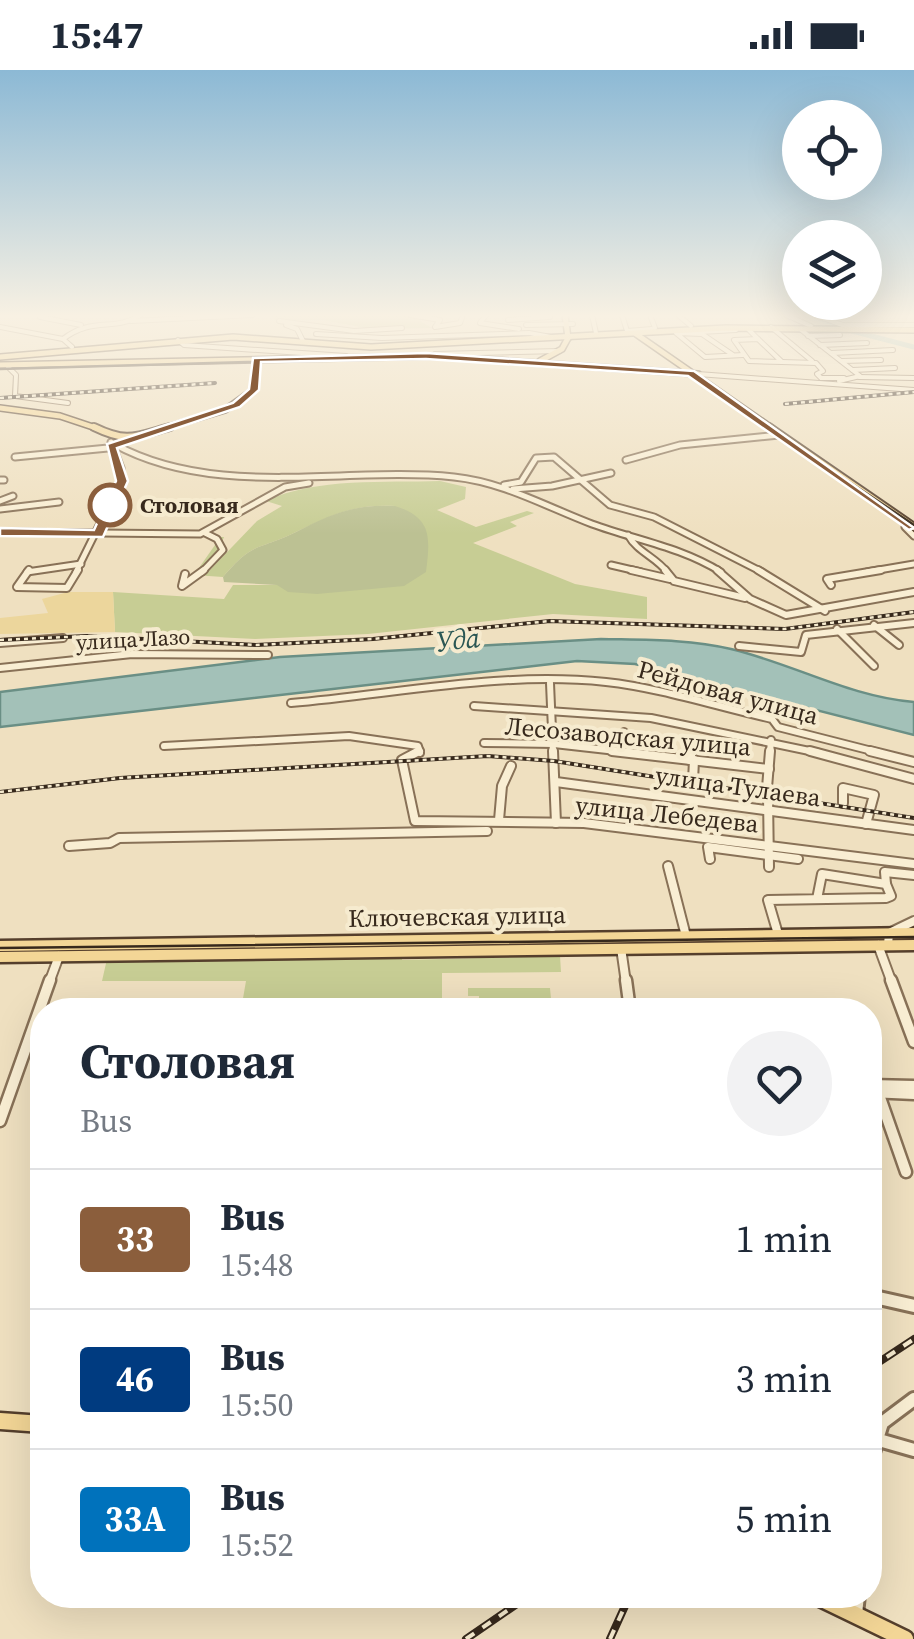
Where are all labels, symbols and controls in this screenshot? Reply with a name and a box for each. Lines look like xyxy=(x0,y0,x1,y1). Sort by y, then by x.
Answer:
text: 15:47 xyxy=(50,9,144,61)
map controls xyxy=(782,100,882,320)
button: locate xyxy=(782,100,882,200)
button: layers xyxy=(782,220,882,320)
marker: Столовая xyxy=(89,484,131,526)
place label: Столовая xyxy=(140,490,239,520)
water label: Уда xyxy=(434,618,482,660)
street label: улица Лазо xyxy=(75,621,191,657)
street label: Рейдовая улица xyxy=(634,652,822,733)
street label: Лесозаводская улица xyxy=(503,708,753,764)
street label: улица Тулаева xyxy=(653,758,823,814)
street label: улица Лебедева xyxy=(574,787,761,841)
street label: Ключевская улица xyxy=(348,897,566,935)
text: Столовая xyxy=(80,1028,295,1094)
button: heart xyxy=(727,1031,832,1136)
text: Bus xyxy=(80,1099,132,1143)
text: Bus xyxy=(220,1191,285,1243)
text: 1 min xyxy=(736,1213,832,1265)
text: 33 xyxy=(116,1215,154,1263)
text: 15:48 xyxy=(220,1243,294,1287)
text: Bus xyxy=(220,1331,285,1383)
text: 3 min xyxy=(736,1353,832,1405)
text: 46 xyxy=(116,1355,154,1403)
text: 15:50 xyxy=(220,1383,294,1427)
text: Bus xyxy=(220,1471,285,1523)
text: 5 min xyxy=(736,1493,832,1545)
text: 33А xyxy=(104,1495,166,1543)
text: 15:52 xyxy=(220,1523,294,1567)

